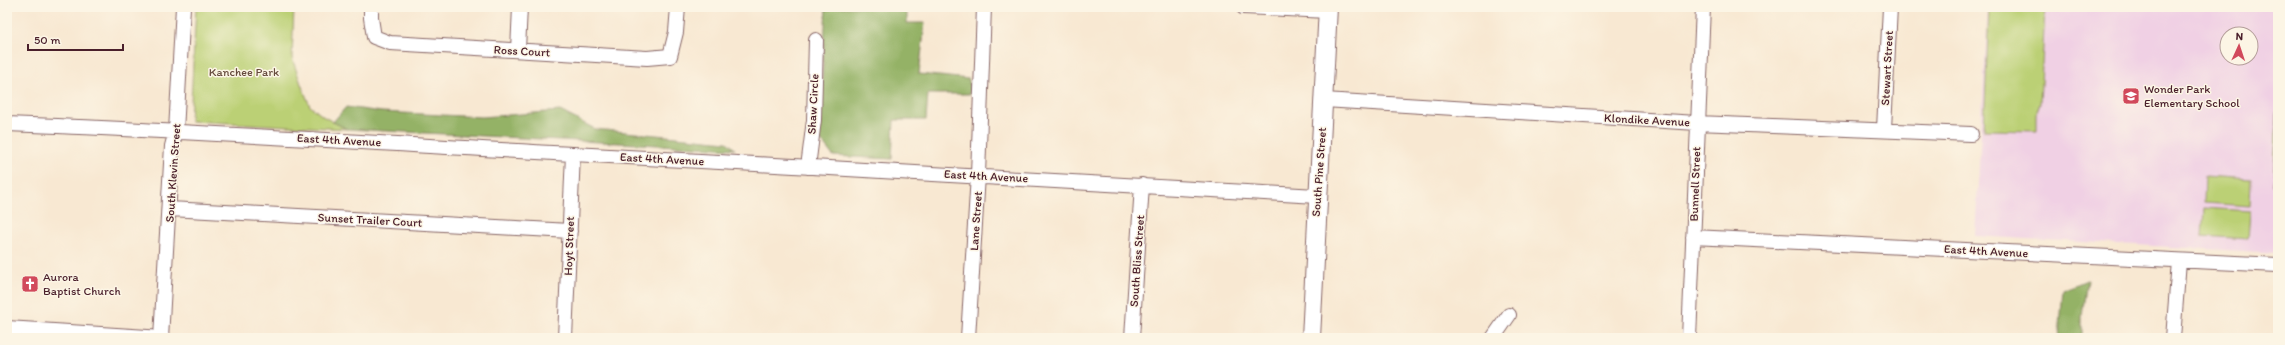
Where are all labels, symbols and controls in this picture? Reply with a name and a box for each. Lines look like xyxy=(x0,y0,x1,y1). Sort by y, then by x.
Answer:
scale bar xyxy=(28,26,123,52)
north arrow xyxy=(2219,26,2259,66)
street label: Stewart Street xyxy=(1878,30,1896,106)
text: N xyxy=(2235,30,2244,43)
text: 50 m xyxy=(34,33,60,47)
street label: Ross Court xyxy=(493,43,551,59)
park label: Kanchee Park xyxy=(209,65,279,79)
street label: Shaw Circle xyxy=(804,73,822,135)
place label: Wonder Park Elementary School xyxy=(2144,82,2240,110)
school or university icon: Wonder Park Elementary School xyxy=(2121,86,2141,106)
street label: Klondike Avenue xyxy=(1604,111,1691,129)
street label: South Klevin Street xyxy=(163,123,183,223)
street label: South Pine Street xyxy=(1309,126,1329,217)
street label: East 4th Avenue xyxy=(296,131,382,149)
street label: Bunnell Street xyxy=(1687,146,1703,222)
street label: East 4th Avenue xyxy=(619,150,705,168)
street label: East 4th Avenue xyxy=(943,167,1029,185)
street label: Lane Street xyxy=(967,190,985,251)
street label: Sunset Trailer Court xyxy=(317,210,423,230)
street label: South Bliss Street xyxy=(1127,214,1147,307)
street label: Hoyt Street xyxy=(561,216,577,276)
street label: East 4th Avenue xyxy=(1943,242,2029,260)
place label: Aurora Baptist Church xyxy=(43,270,121,298)
church icon: Aurora Baptist Church xyxy=(20,274,40,294)

